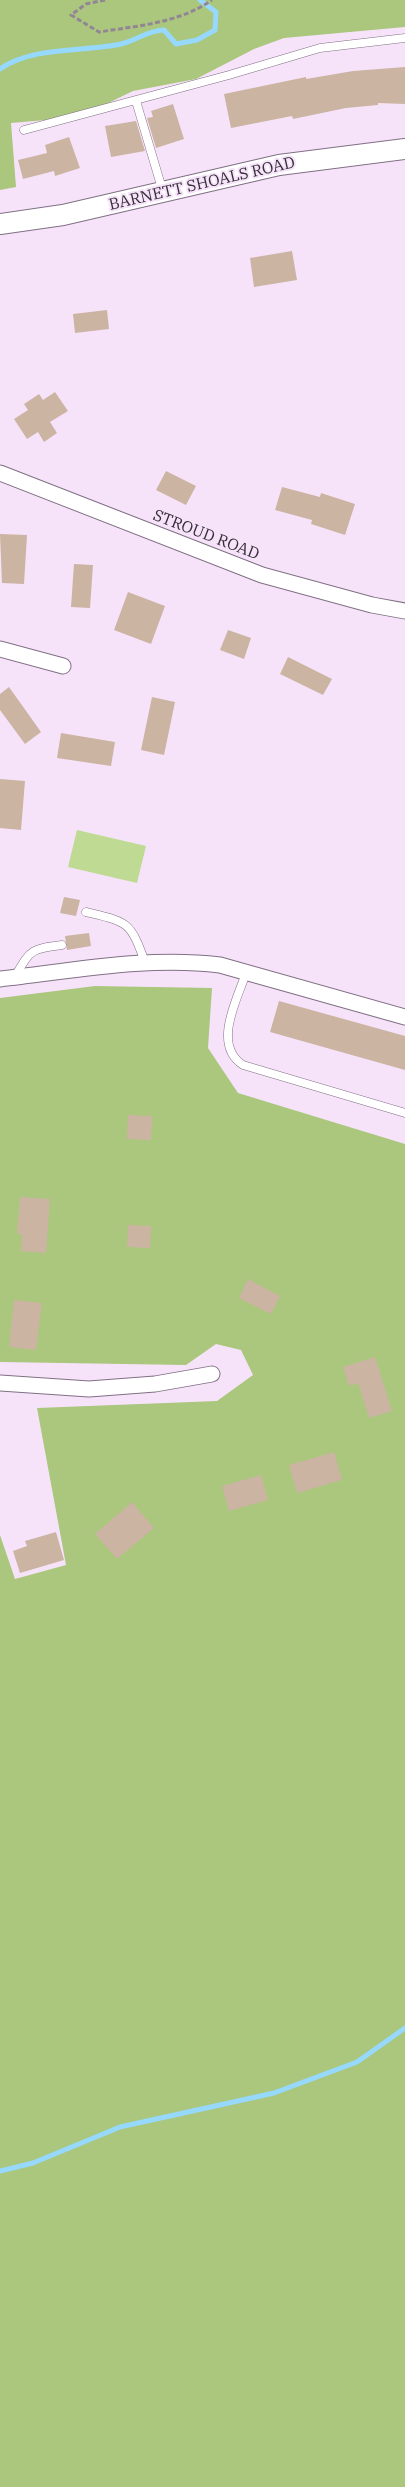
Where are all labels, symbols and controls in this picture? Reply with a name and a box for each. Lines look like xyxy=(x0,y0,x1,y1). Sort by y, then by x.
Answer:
street label: BARNETT SHOALS ROAD xyxy=(107,153,297,215)
street label: STROUD ROAD xyxy=(150,506,262,564)

